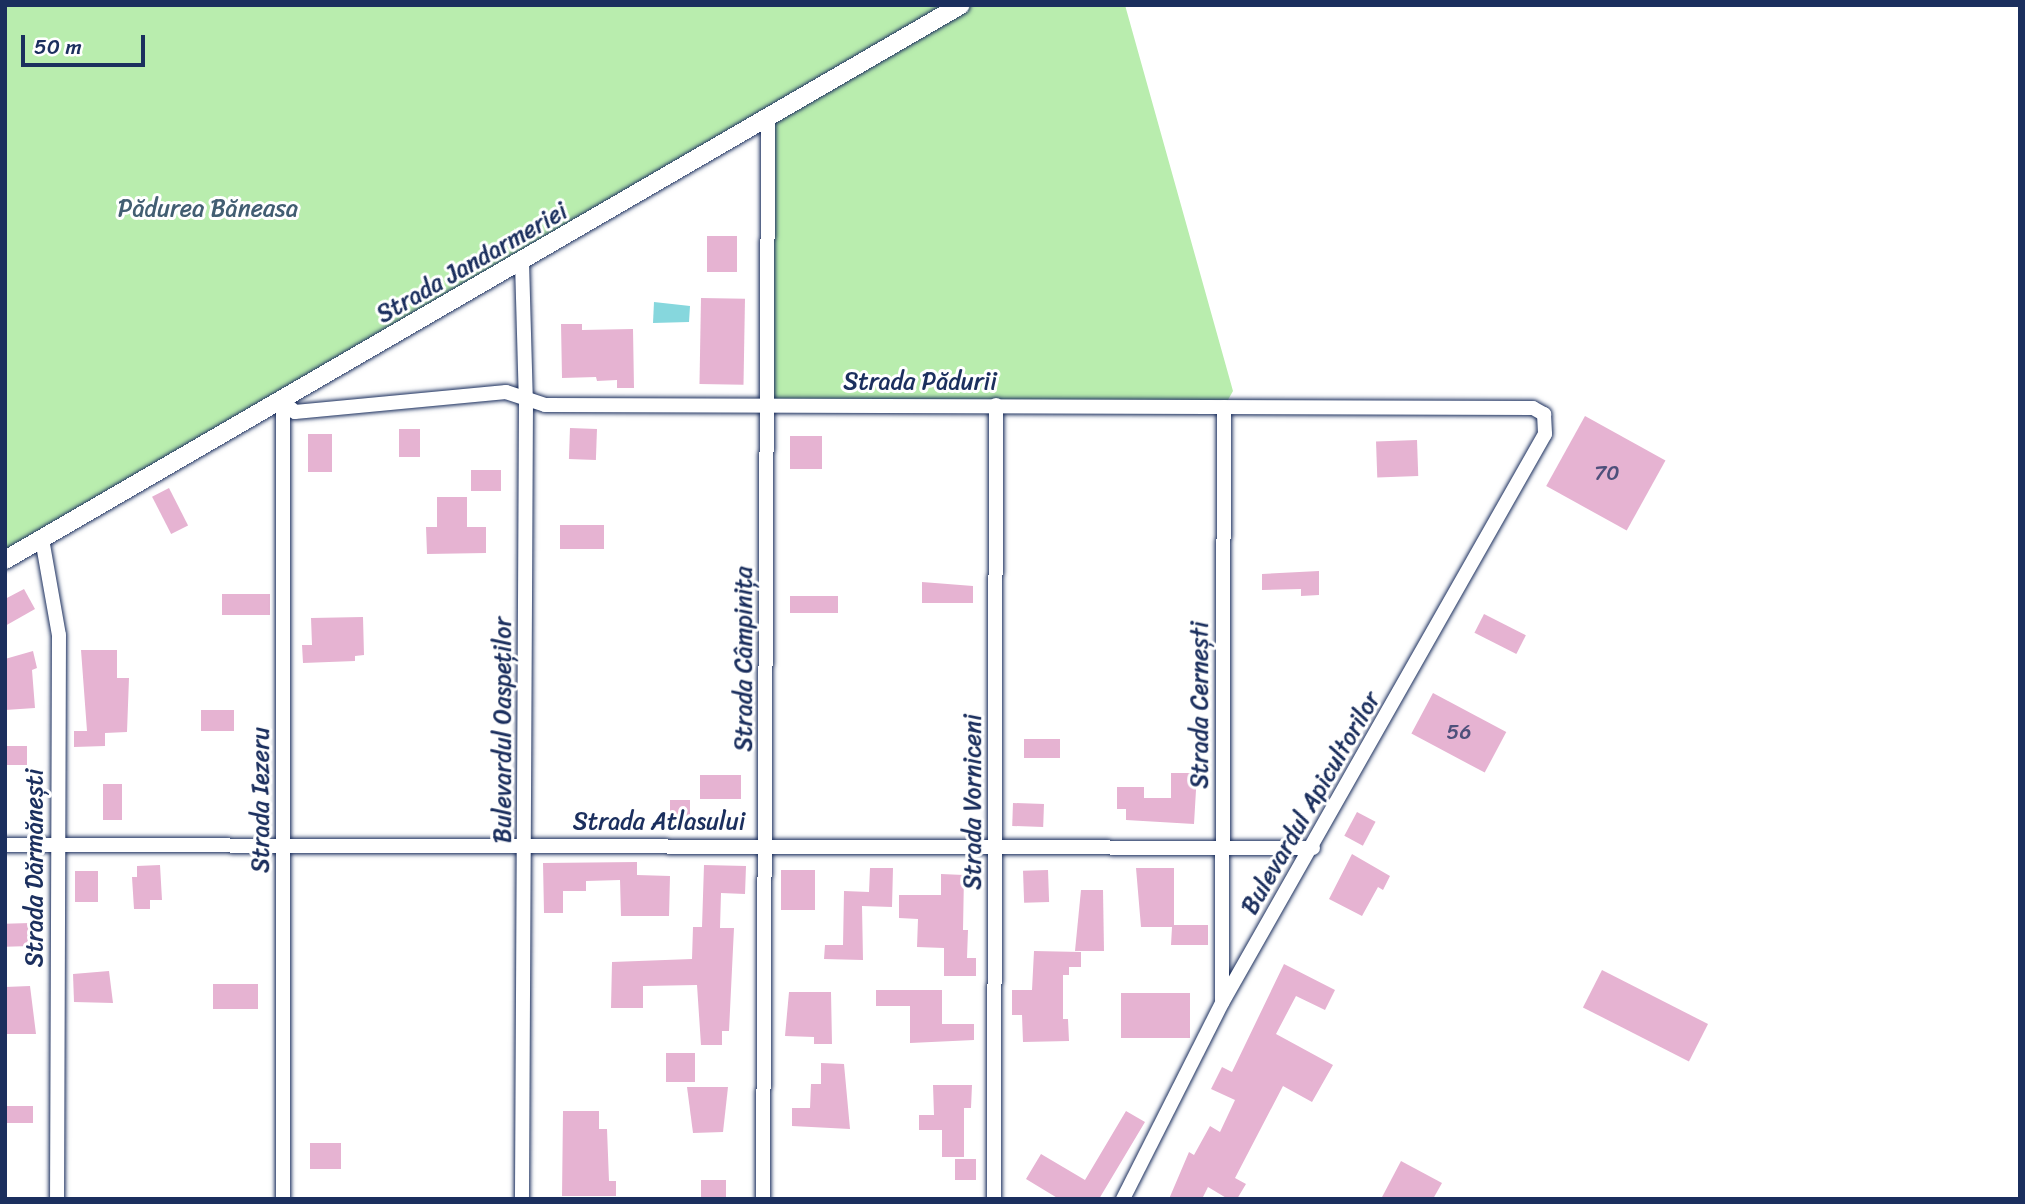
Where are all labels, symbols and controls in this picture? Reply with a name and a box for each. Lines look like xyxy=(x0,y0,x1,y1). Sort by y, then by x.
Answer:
scale bar xyxy=(24,21,149,65)
text: 50 m xyxy=(34,28,82,66)
park label: Pădurea Băneasa xyxy=(118,195,298,223)
street label: Strada Jandarmeriei xyxy=(372,197,572,329)
street label: Strada Pădurii xyxy=(843,368,997,396)
house number: 70 xyxy=(1594,460,1620,486)
street label: Strada Câmpinița xyxy=(730,566,758,752)
street label: Bulevardul Oaspeților xyxy=(489,616,517,844)
street label: Strada Cernești xyxy=(1186,621,1214,789)
street label: Bulevardul Apicultorilor xyxy=(1235,686,1387,920)
street label: Strada Vorniceni xyxy=(959,714,987,890)
house number: 56 xyxy=(1447,719,1471,745)
street label: Strada Iezeru xyxy=(247,727,275,873)
street label: Strada Dărmănești xyxy=(21,769,49,967)
street label: Strada Atlasului xyxy=(573,808,745,836)

